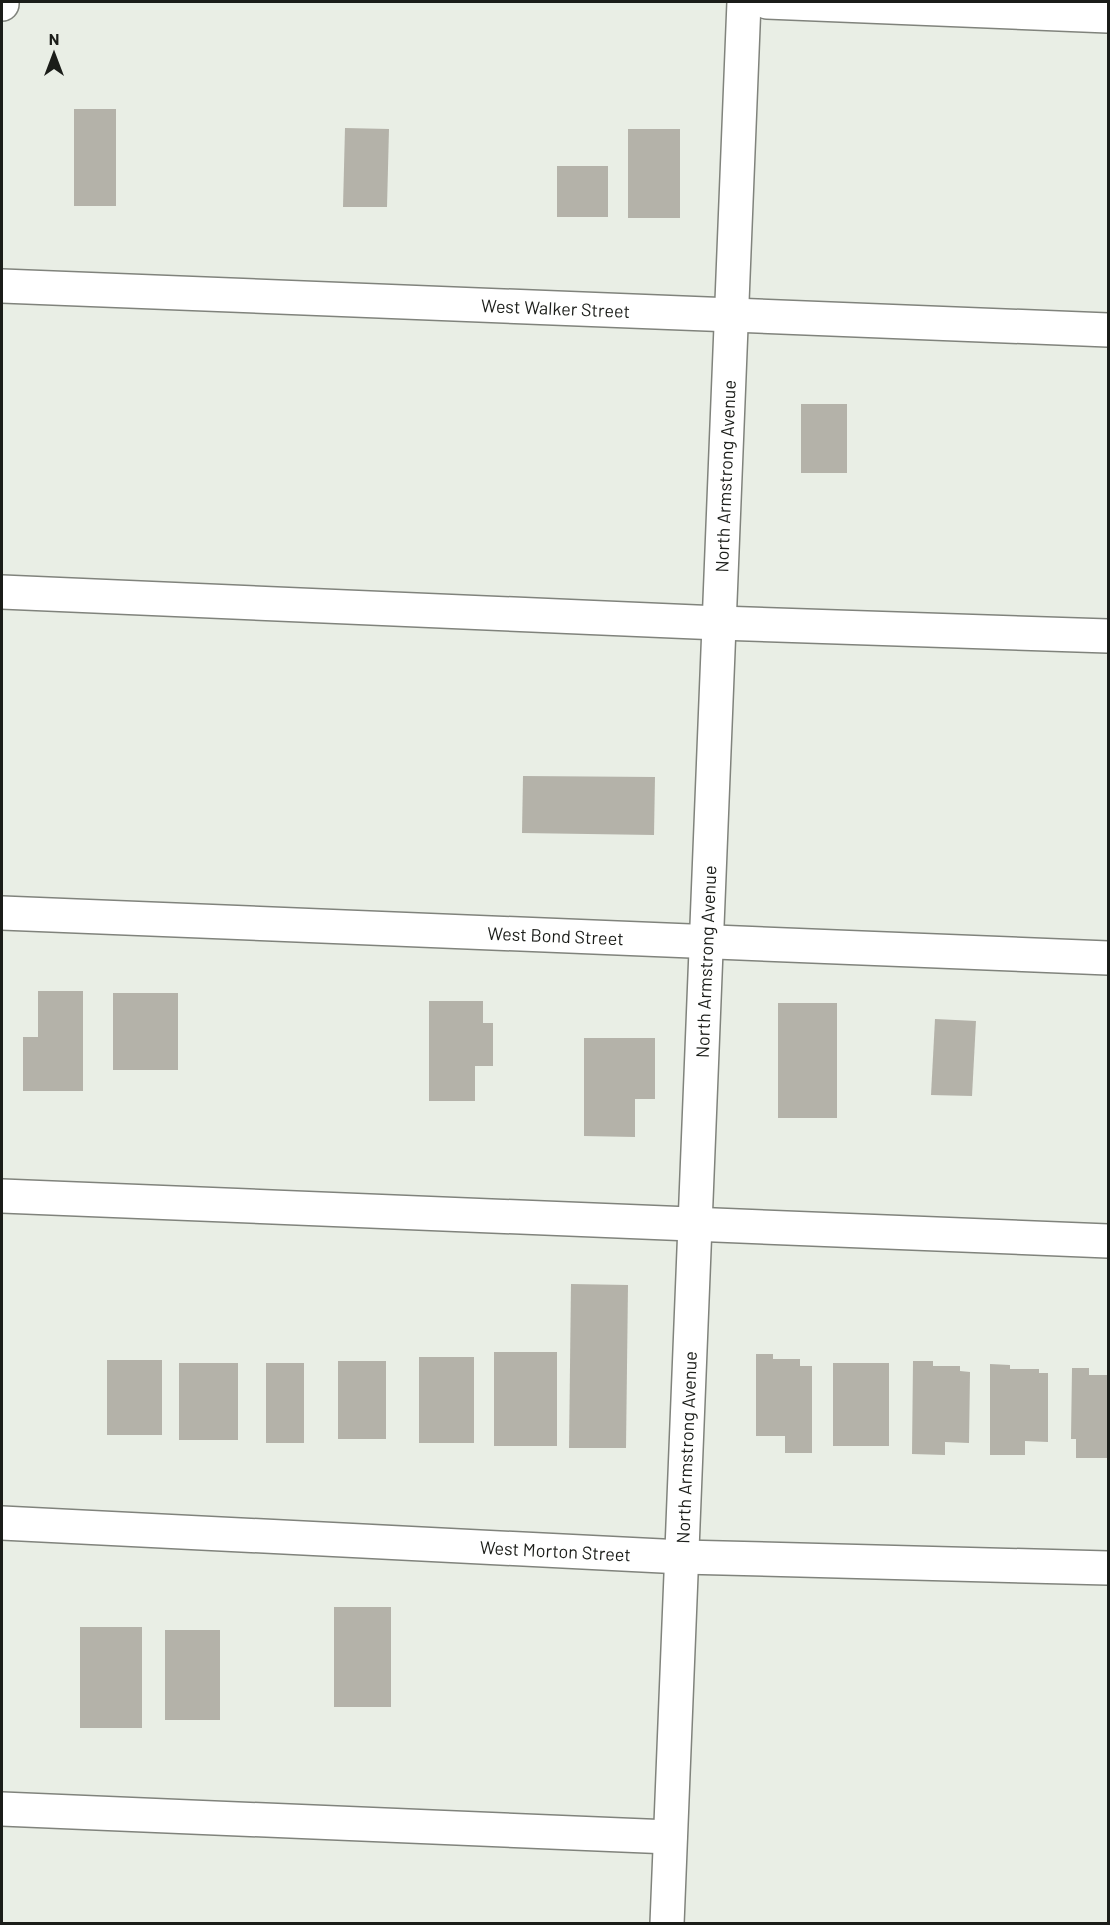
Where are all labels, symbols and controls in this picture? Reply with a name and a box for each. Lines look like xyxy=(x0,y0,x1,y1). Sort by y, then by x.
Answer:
north arrow xyxy=(24,24,84,84)
text: N xyxy=(49,29,59,48)
street label: West Walker Street xyxy=(481,294,631,322)
street label: North Armstrong Avenue xyxy=(710,379,740,573)
street label: North Armstrong Avenue xyxy=(691,865,720,1059)
street label: West Bond Street xyxy=(487,922,624,949)
street label: North Armstrong Avenue xyxy=(671,1351,701,1544)
street label: West Morton Street xyxy=(479,1536,631,1565)

